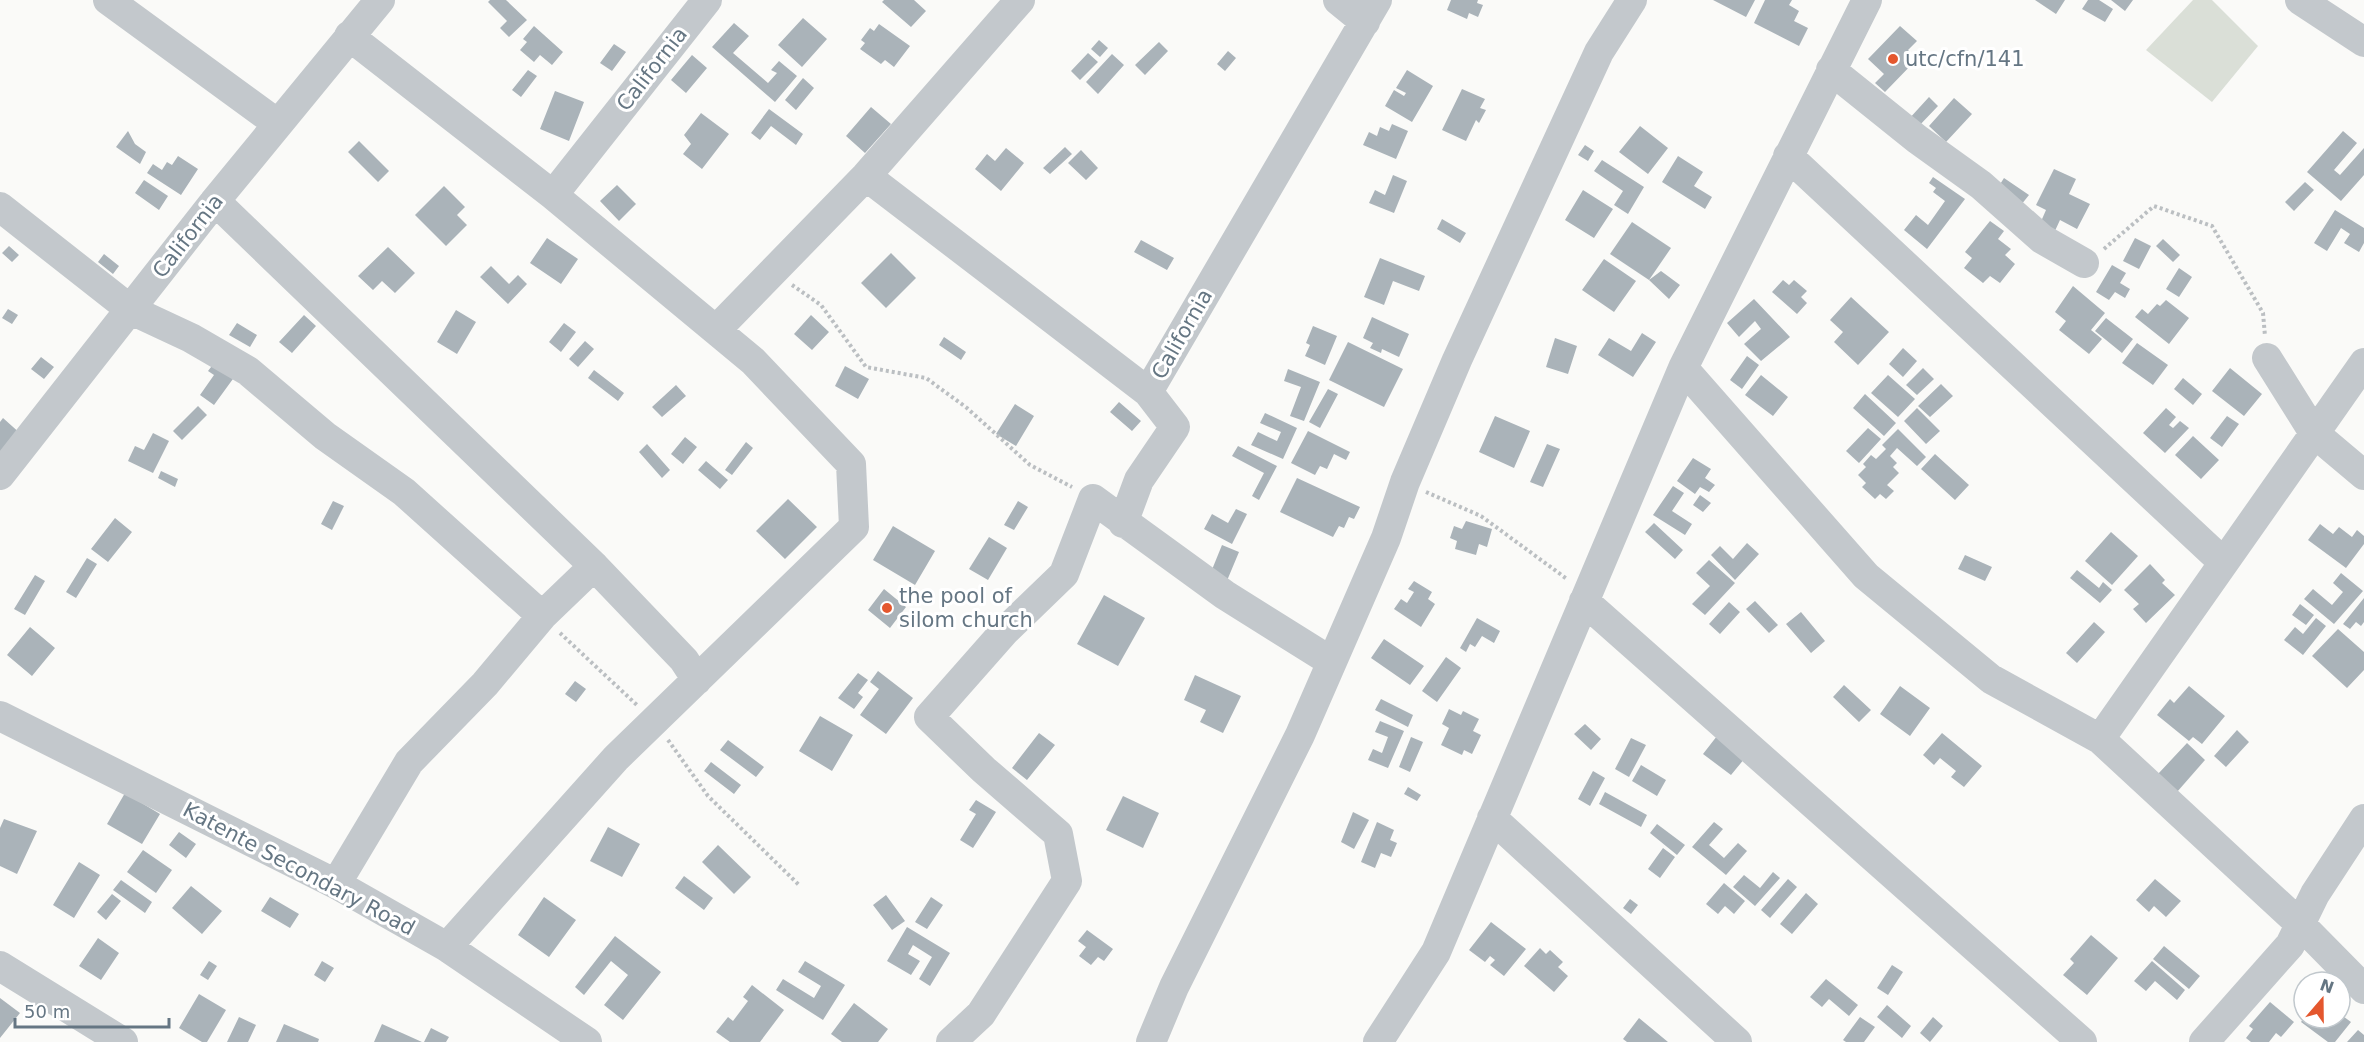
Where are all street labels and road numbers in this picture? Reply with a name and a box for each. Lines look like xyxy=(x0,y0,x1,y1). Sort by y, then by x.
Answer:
street label: California xyxy=(612,22,692,116)
street label: California xyxy=(148,189,228,283)
street label: California xyxy=(1147,285,1217,383)
street label: Katente Secondary Road xyxy=(179,798,419,940)

